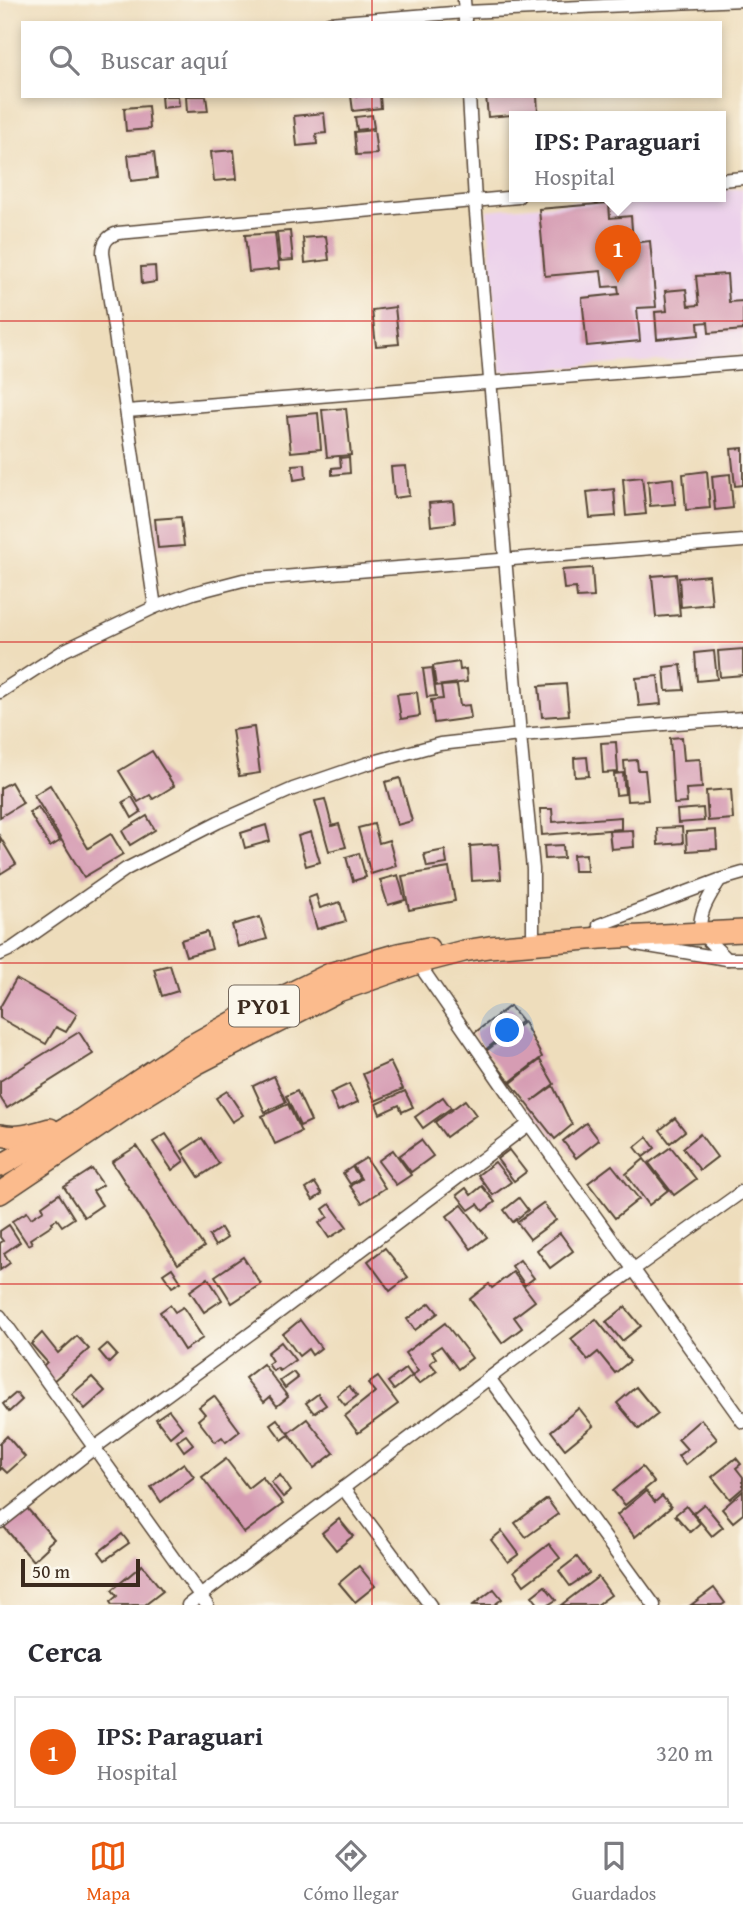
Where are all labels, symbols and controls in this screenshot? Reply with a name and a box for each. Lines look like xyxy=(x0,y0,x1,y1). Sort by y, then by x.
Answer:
search box xyxy=(21,21,722,98)
text: Buscar aquí xyxy=(101,40,228,79)
icon: search xyxy=(45,41,83,79)
popup xyxy=(509,111,726,202)
text: IPS: Paraguari xyxy=(534,121,701,160)
text: Hospital xyxy=(534,160,615,193)
pin: 1 xyxy=(595,225,641,283)
road number: PY01 xyxy=(229,986,299,1026)
your location xyxy=(490,1013,524,1047)
scale bar xyxy=(21,1556,140,1588)
text: 50 m xyxy=(32,1557,70,1585)
text: Cerca xyxy=(28,1629,102,1673)
text: IPS: Paraguari xyxy=(97,1716,263,1755)
text: 1 xyxy=(47,1736,59,1769)
text: 320 m xyxy=(656,1736,713,1769)
text: Hospital xyxy=(97,1755,177,1788)
tab: Mapa xyxy=(87,1837,130,1907)
tab: Cómo llegar xyxy=(303,1837,399,1907)
tab: Guardados xyxy=(572,1837,656,1907)

